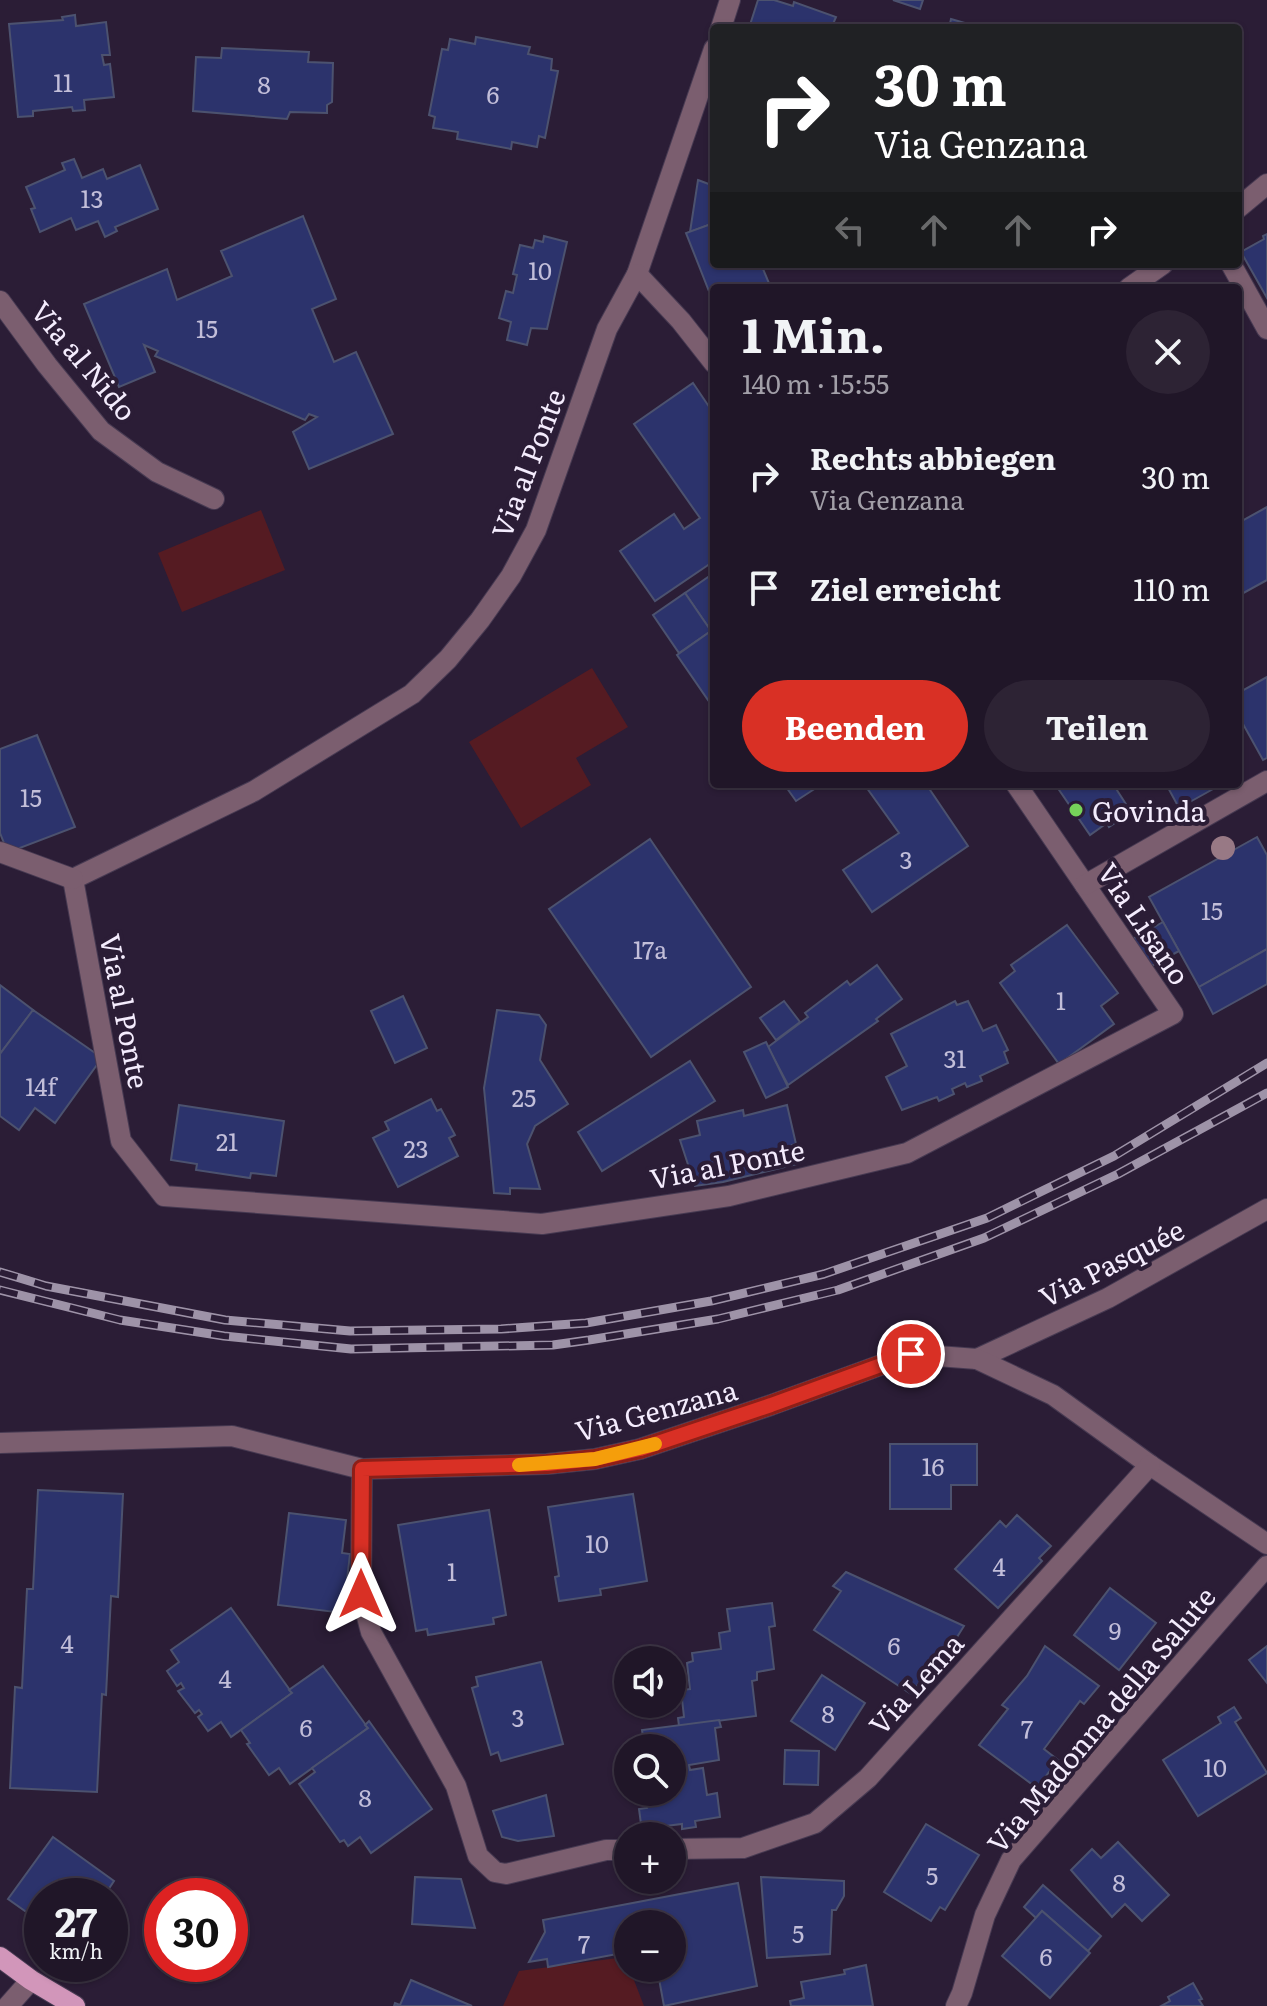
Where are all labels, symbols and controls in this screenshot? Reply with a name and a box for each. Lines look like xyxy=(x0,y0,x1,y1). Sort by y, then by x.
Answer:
text: 30 m xyxy=(874,40,1007,123)
icon: right xyxy=(742,56,846,160)
house number: 11 xyxy=(53,64,73,99)
house number: 8 xyxy=(257,66,271,101)
house number: 6 xyxy=(487,76,500,111)
text: Via Genzana xyxy=(874,116,1088,169)
house number: 13 xyxy=(81,180,103,215)
icon: left xyxy=(828,208,872,252)
icon: ahead xyxy=(912,208,956,252)
icon: ahead xyxy=(996,208,1040,252)
icon: right xyxy=(1080,208,1124,252)
house number: 10 xyxy=(528,252,552,287)
street label: Via al Nido xyxy=(22,291,148,429)
text: 1 Min. xyxy=(742,297,885,368)
house number: 15 xyxy=(196,310,218,345)
button: close xyxy=(1126,310,1210,394)
text: 140 m · 15:55 xyxy=(742,363,889,402)
street label: Via al Ponte xyxy=(479,382,575,544)
text: Rechts abbiegen xyxy=(810,435,1056,479)
icon: right xyxy=(742,454,786,498)
text: 30 m xyxy=(1141,454,1210,498)
text: Via Genzana xyxy=(810,479,964,518)
icon: arrive xyxy=(742,566,786,610)
text: Ziel erreicht xyxy=(810,566,1001,610)
text: 110 m xyxy=(1133,566,1210,610)
button: Beenden xyxy=(742,680,968,772)
button: Teilen xyxy=(984,680,1210,772)
house number: 15 xyxy=(20,779,42,814)
place label: Govinda xyxy=(1092,789,1206,831)
marker: Govinda xyxy=(1067,801,1085,819)
house number: 3 xyxy=(899,841,913,876)
street label: Via Lisano xyxy=(1089,853,1201,993)
house number: 15 xyxy=(1201,892,1223,927)
street label: Via al Ponte xyxy=(90,930,162,1092)
house number: 17a xyxy=(633,931,667,966)
house number: 1 xyxy=(1056,982,1066,1017)
house number: 31 xyxy=(944,1040,967,1075)
house number: 14f xyxy=(25,1068,58,1103)
house number: 25 xyxy=(512,1079,536,1114)
house number: 21 xyxy=(216,1123,238,1158)
street label: Via al Ponte xyxy=(646,1127,808,1199)
house number: 23 xyxy=(403,1130,429,1165)
street label: Via Pasquée xyxy=(1031,1207,1191,1317)
pin xyxy=(877,1320,945,1388)
icon: arrive xyxy=(889,1332,933,1376)
street label: Via Genzana xyxy=(570,1367,742,1451)
house number: 16 xyxy=(922,1448,944,1483)
house number: 10 xyxy=(585,1525,609,1560)
house number: 4 xyxy=(992,1548,1006,1583)
position arrow xyxy=(319,1552,403,1636)
house number: 1 xyxy=(447,1553,457,1588)
street label: Via Madonna della Salute xyxy=(976,1577,1224,1861)
house number: 9 xyxy=(1109,1612,1121,1647)
street label: Via Lema xyxy=(858,1623,972,1743)
house number: 4 xyxy=(60,1625,74,1660)
house number: 6 xyxy=(888,1627,901,1662)
map controls xyxy=(614,1646,686,1982)
button: sound xyxy=(614,1646,686,1718)
house number: 4 xyxy=(218,1660,232,1695)
house number: 8 xyxy=(821,1695,835,1730)
house number: 3 xyxy=(511,1699,525,1734)
house number: 6 xyxy=(300,1709,313,1744)
house number: 7 xyxy=(1021,1710,1033,1745)
button: search xyxy=(614,1734,686,1806)
house number: 10 xyxy=(1203,1749,1227,1784)
house number: 8 xyxy=(358,1779,372,1814)
button: + xyxy=(614,1822,686,1894)
house number: 5 xyxy=(926,1857,938,1892)
house number: 8 xyxy=(1112,1864,1126,1899)
speed limit sign: 30 xyxy=(144,1878,248,1982)
text: 27 xyxy=(55,1890,97,1949)
button: − xyxy=(614,1910,686,1982)
house number: 5 xyxy=(792,1915,804,1950)
house number: 7 xyxy=(578,1925,590,1960)
text: km/h xyxy=(49,1935,103,1965)
house number: 6 xyxy=(1040,1938,1053,1973)

